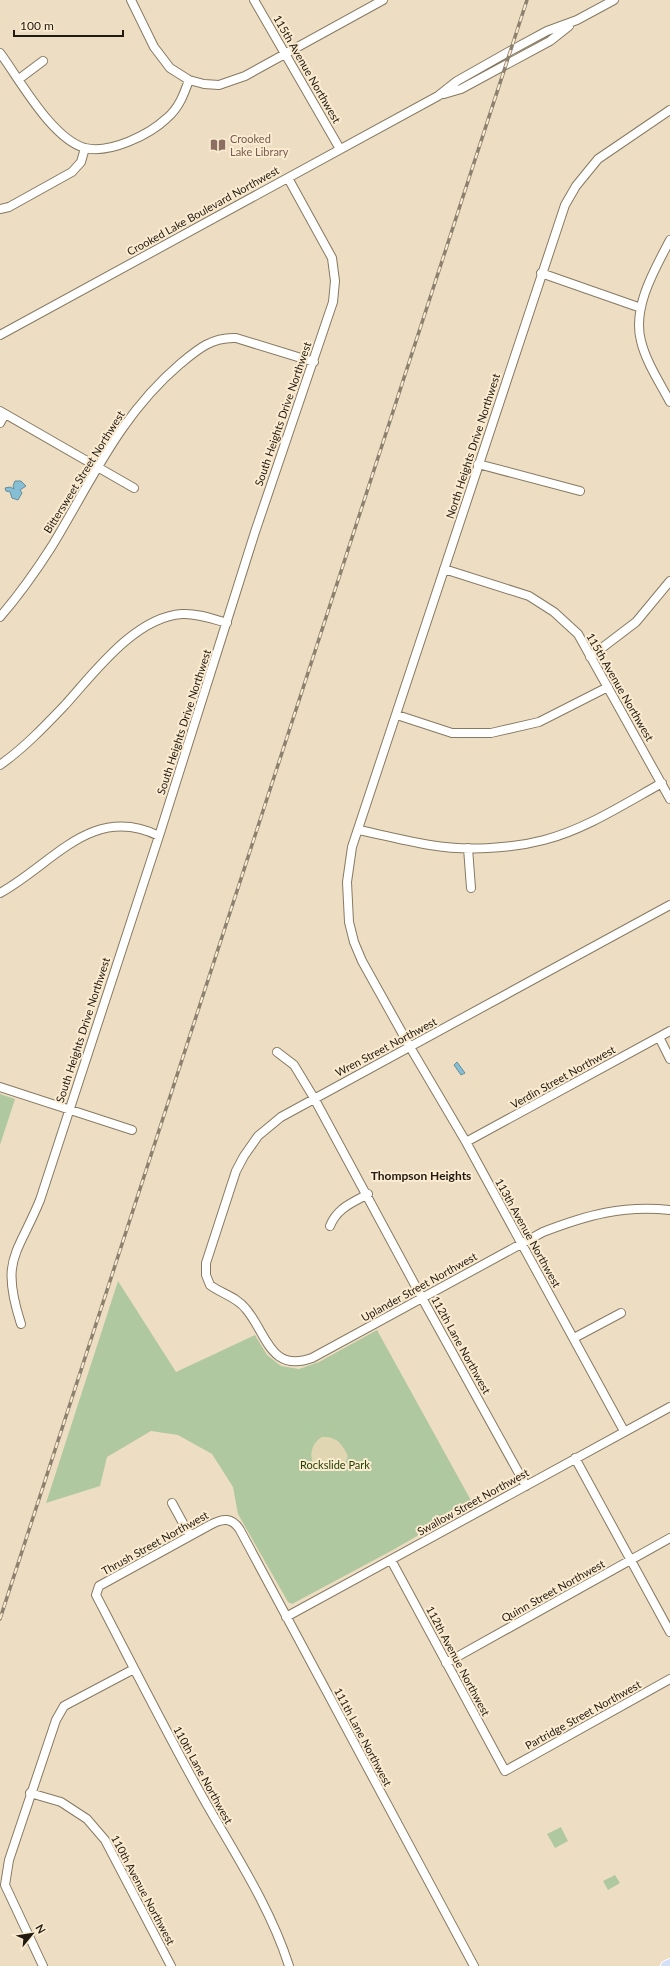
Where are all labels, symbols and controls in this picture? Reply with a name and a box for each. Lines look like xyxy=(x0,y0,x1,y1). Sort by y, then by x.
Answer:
scale bar xyxy=(14,12,123,38)
street label: 115th Avenue Northwest xyxy=(271,12,344,125)
text: 100 m xyxy=(20,18,54,33)
place label: Crooked Lake Library xyxy=(230,132,289,158)
library icon: Crooked Lake Library xyxy=(209,136,227,154)
street label: Crooked Lake Boulevard Northwest xyxy=(125,163,281,258)
street label: South Heights Drive Northwest xyxy=(252,340,313,488)
street label: North Heights Drive Northwest xyxy=(443,372,502,520)
street label: Bittersweet Street Northwest xyxy=(40,408,127,535)
street label: 115th Avenue Northwest xyxy=(584,630,657,743)
street label: South Heights Drive Northwest xyxy=(154,648,213,796)
street label: South Heights Drive Northwest xyxy=(53,956,112,1104)
street label: Wren Street Northwest xyxy=(333,1014,439,1079)
street label: Verdin Street Northwest xyxy=(508,1042,617,1111)
district label: Thompson Heights xyxy=(371,1168,471,1183)
street label: 113th Avenue Northwest xyxy=(493,1176,564,1290)
street label: Uplander Street Northwest xyxy=(359,1249,479,1324)
street label: 112th Lane Northwest xyxy=(429,1294,494,1396)
park label: Rockslide Park xyxy=(300,1458,370,1471)
street label: Swallow Street Northwest xyxy=(415,1465,531,1538)
street label: Thrush Street Northwest xyxy=(99,1508,210,1577)
street label: Quinn Street Northwest xyxy=(499,1557,607,1624)
street label: 112th Avenue Northwest xyxy=(424,1604,493,1718)
street label: Partridge Street Northwest xyxy=(523,1677,643,1752)
street label: 111th Lane Northwest xyxy=(332,1685,395,1788)
street label: 110th Lane Northwest xyxy=(171,1724,236,1826)
street label: 110th Avenue Northwest xyxy=(109,1833,178,1947)
north arrow xyxy=(12,1914,52,1954)
text: N xyxy=(33,1922,49,1936)

